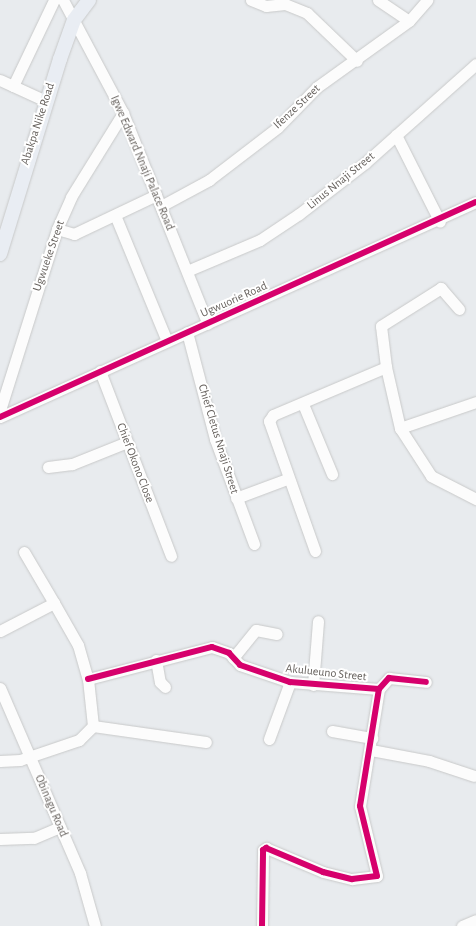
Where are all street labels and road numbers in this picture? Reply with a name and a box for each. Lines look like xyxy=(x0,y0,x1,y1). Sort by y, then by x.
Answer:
street label: Abakpa Nike Road xyxy=(18,81,58,167)
street label: Ifenze Street xyxy=(271,82,323,132)
street label: Igwe Edward Nnaji Palace Road xyxy=(107,93,177,233)
street label: Linus Nnaji Street xyxy=(304,149,378,213)
street label: Ugwueke Street xyxy=(30,219,68,293)
street label: Ugwuorie Road xyxy=(198,279,270,321)
street label: Chief Cletus Nnaji Street xyxy=(194,383,242,495)
street label: Chief Okono Close xyxy=(113,421,157,505)
street label: Akulueuno Street xyxy=(285,662,367,684)
street label: Obinagu Road xyxy=(31,773,71,839)

